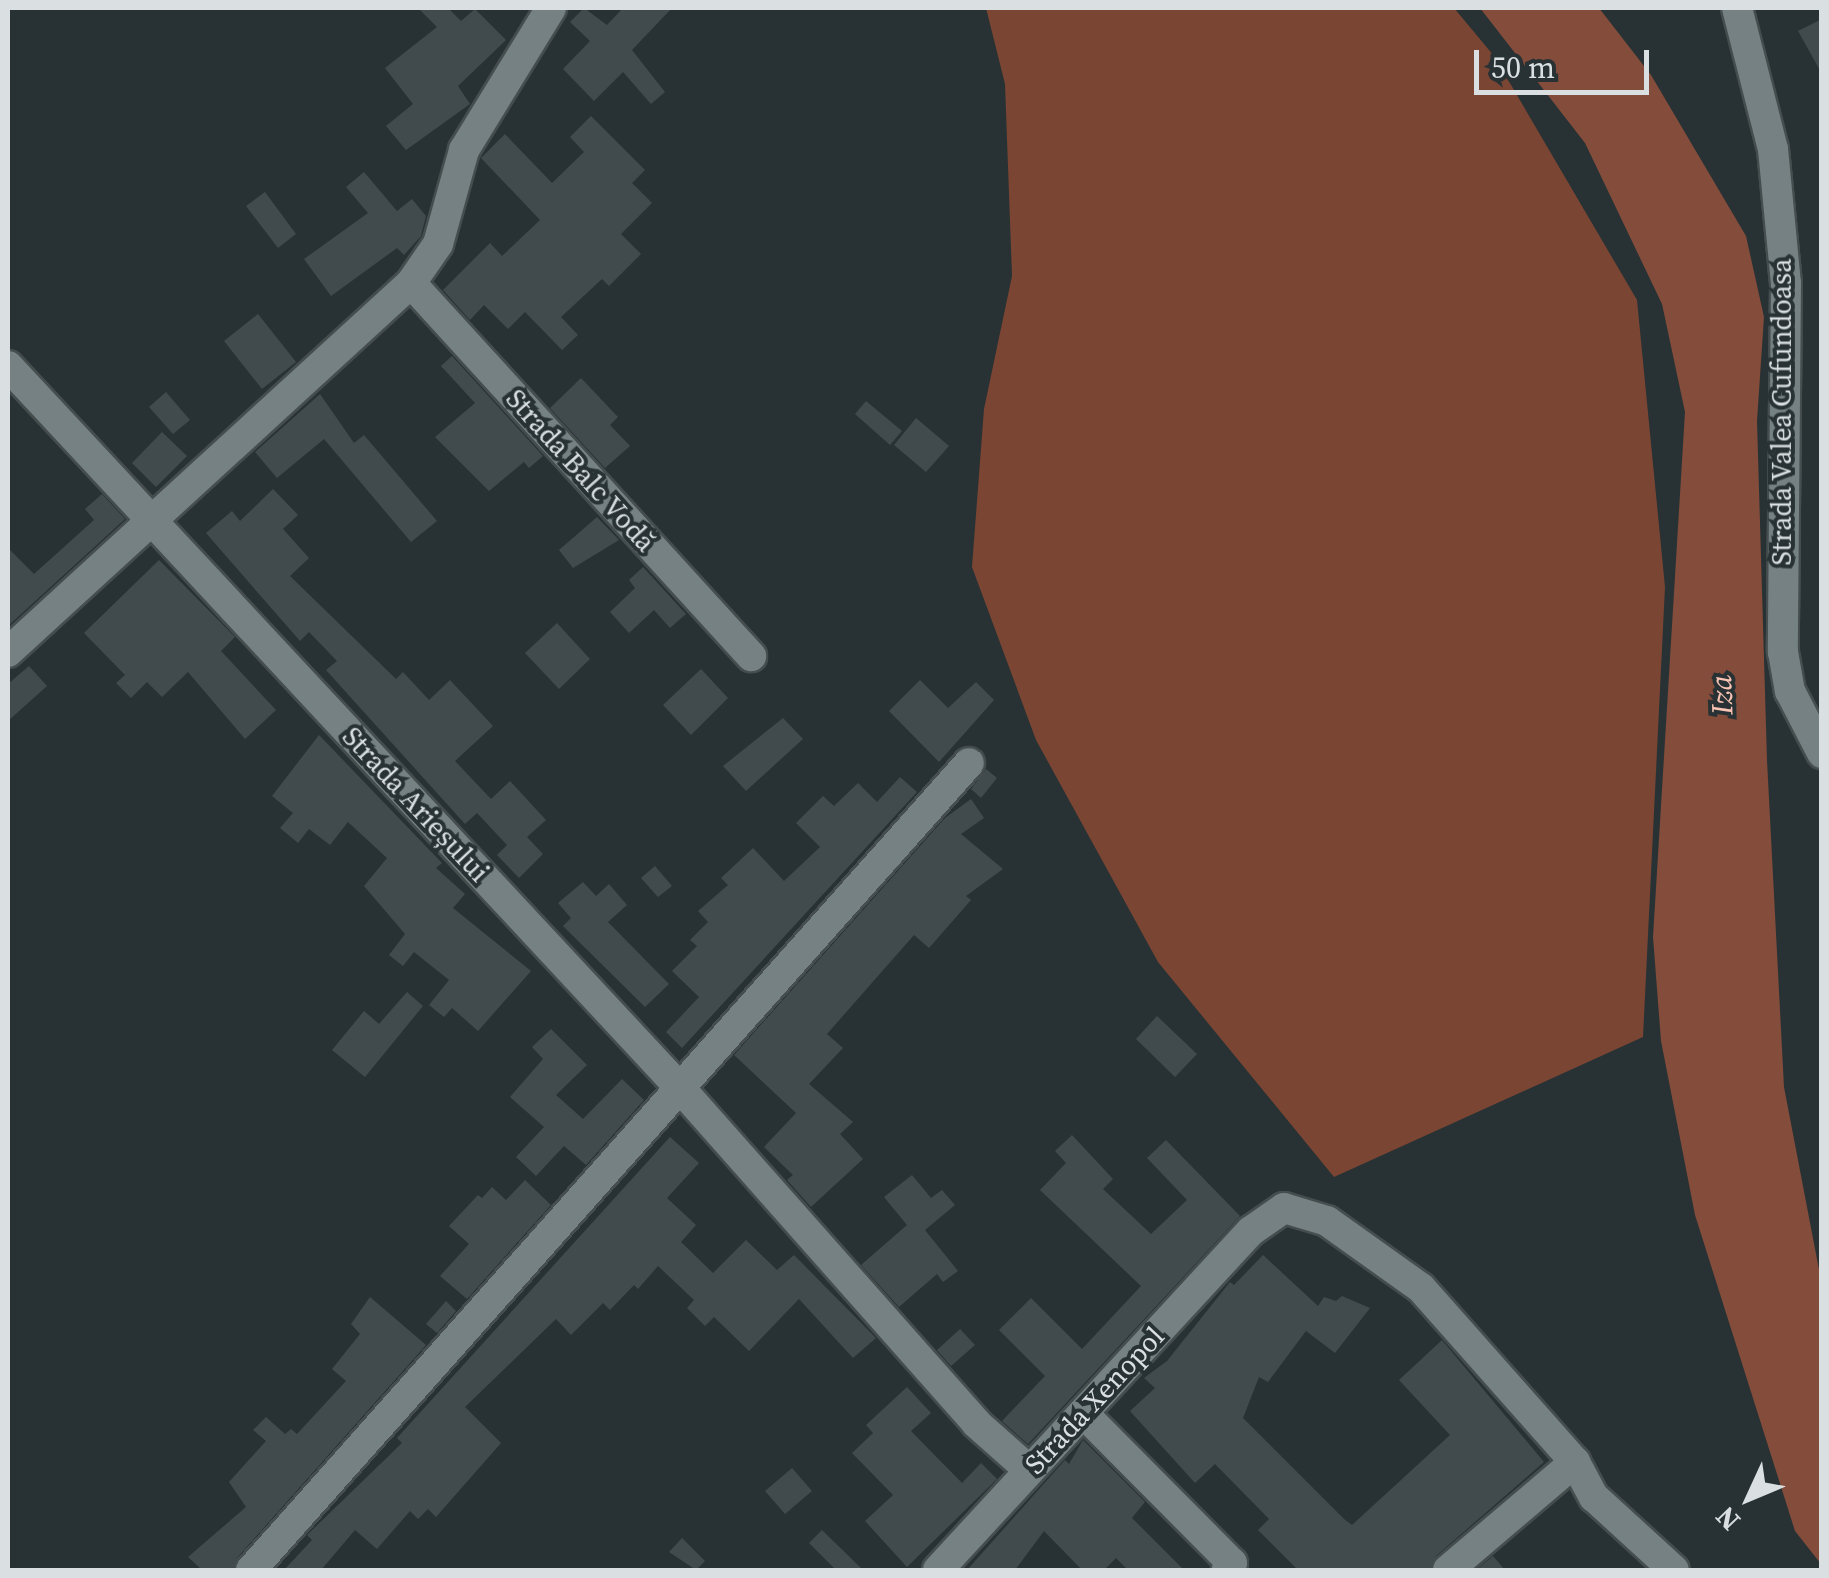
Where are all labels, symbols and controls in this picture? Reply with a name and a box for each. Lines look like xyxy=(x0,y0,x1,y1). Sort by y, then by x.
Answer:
scale bar xyxy=(1479,30,1654,92)
text: 50 m xyxy=(1491,47,1555,88)
street label: Strada Valea Cufundoasa xyxy=(1764,258,1798,566)
street label: Strada Balc Vodă xyxy=(499,382,663,558)
water label: Iza xyxy=(1703,674,1741,716)
street label: Strada Arieșului xyxy=(336,720,496,888)
street label: Strada Xenopol xyxy=(1017,1320,1171,1480)
north arrow xyxy=(1699,1448,1799,1548)
text: N xyxy=(1707,1498,1748,1539)

